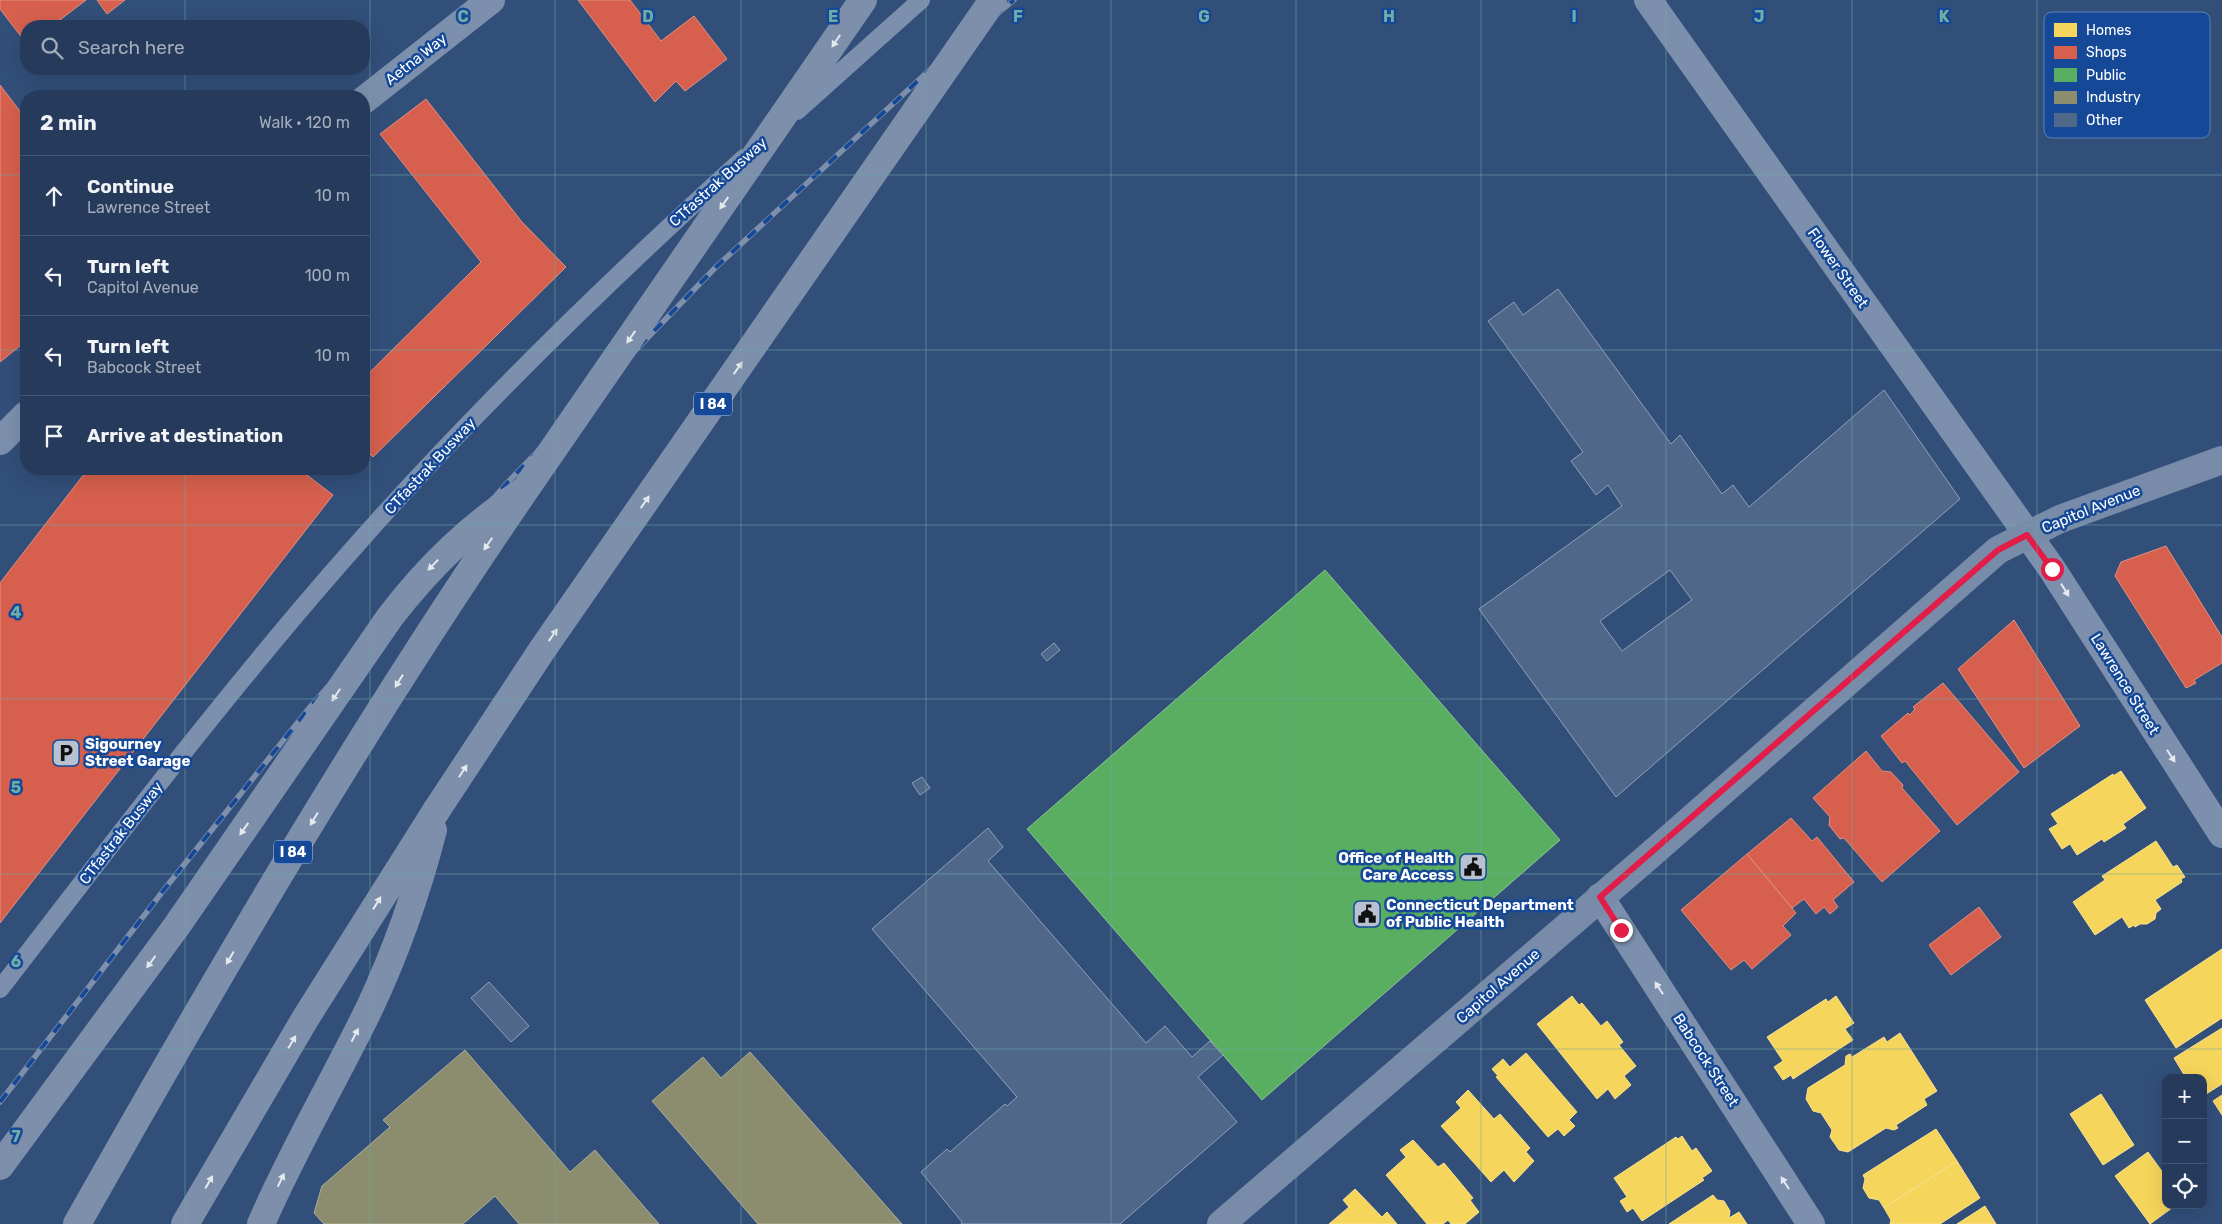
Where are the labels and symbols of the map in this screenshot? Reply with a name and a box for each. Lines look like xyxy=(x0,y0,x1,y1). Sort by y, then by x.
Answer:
text: C xyxy=(457,7,469,26)
text: D xyxy=(642,7,654,26)
text: E xyxy=(828,7,838,26)
text: F xyxy=(1013,7,1023,26)
text: G xyxy=(1198,7,1210,26)
text: H xyxy=(1383,7,1395,26)
text: I xyxy=(1571,7,1577,26)
text: J xyxy=(1754,7,1764,26)
text: K xyxy=(1939,7,1950,26)
legend xyxy=(2044,12,2210,138)
text: Homes xyxy=(2086,22,2131,39)
street label: Aetna Way xyxy=(382,29,450,89)
one-way arrow xyxy=(831,34,841,47)
text: Shops xyxy=(2086,44,2127,61)
text: Public xyxy=(2086,67,2127,84)
text: Industry xyxy=(2086,89,2141,106)
text: Other xyxy=(2086,112,2123,129)
street label: CTfastrak Busway xyxy=(665,133,771,231)
one-way arrow xyxy=(719,196,729,210)
street label: Flower Street xyxy=(1804,225,1872,312)
one-way arrow xyxy=(626,330,636,343)
one-way arrow xyxy=(733,361,743,375)
road number: I 84 xyxy=(694,392,732,416)
street label: CTfastrak Busway xyxy=(381,414,479,518)
street label: Capitol Avenue xyxy=(2039,481,2143,537)
one-way arrow xyxy=(640,495,650,508)
one-way arrow xyxy=(483,538,492,551)
route start xyxy=(2041,558,2064,581)
one-way arrow xyxy=(427,559,439,571)
one-way arrow xyxy=(2060,583,2070,596)
text: 4 xyxy=(11,603,22,622)
one-way arrow xyxy=(548,628,558,642)
street label: Lawrence Street xyxy=(2087,630,2163,738)
one-way arrow xyxy=(394,674,404,687)
one-way arrow xyxy=(331,688,341,702)
place label: Sigourney Street Garage xyxy=(85,735,190,770)
parking icon: Sigourney Street Garage xyxy=(51,738,81,768)
one-way arrow xyxy=(2166,749,2176,763)
one-way arrow xyxy=(458,764,468,777)
text: 5 xyxy=(11,778,21,797)
street label: CTfastrak Busway xyxy=(75,778,167,888)
one-way arrow xyxy=(309,812,318,826)
one-way arrow xyxy=(239,822,249,836)
road number: I 84 xyxy=(274,840,312,864)
place label: Office of Health Care Access xyxy=(1338,849,1454,884)
public building icon: Office of Health Care Access xyxy=(1458,852,1488,882)
place label: Connecticut Department of Public Health xyxy=(1386,896,1574,931)
one-way arrow xyxy=(373,897,382,910)
public building icon: Connecticut Department of Public Health xyxy=(1352,899,1382,929)
route end xyxy=(1610,919,1633,942)
street label: Capitol Avenue xyxy=(1453,945,1543,1027)
text: 6 xyxy=(11,952,21,971)
one-way arrow xyxy=(226,952,235,965)
one-way arrow xyxy=(145,955,156,968)
one-way arrow xyxy=(1654,981,1663,994)
street label: Babcock Street xyxy=(1669,1010,1743,1110)
one-way arrow xyxy=(352,1028,360,1042)
one-way arrow xyxy=(287,1035,296,1048)
text: 7 xyxy=(11,1127,21,1146)
one-way arrow xyxy=(277,1172,285,1187)
one-way arrow xyxy=(205,1175,214,1188)
one-way arrow xyxy=(1780,1176,1789,1190)

